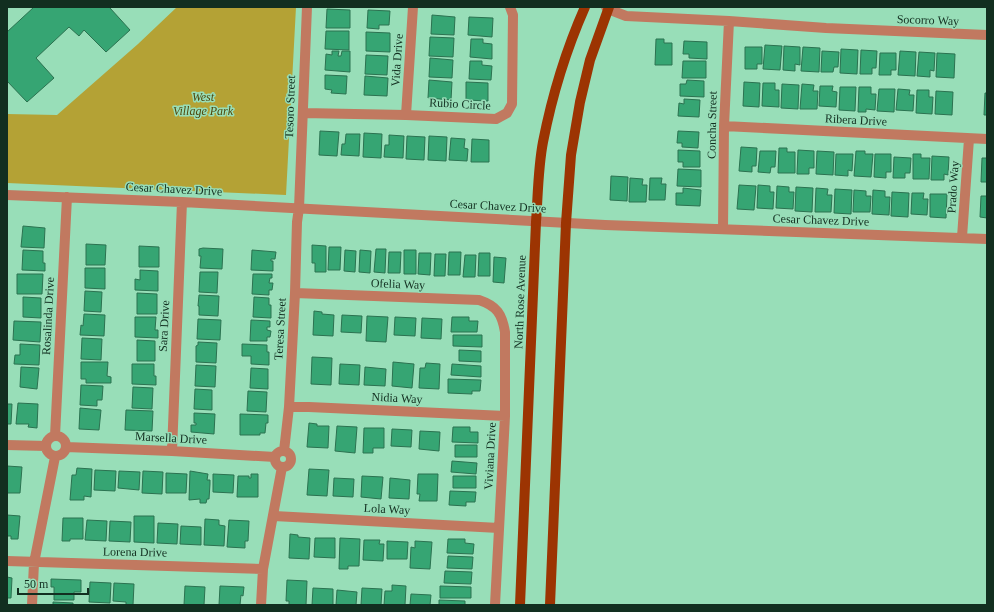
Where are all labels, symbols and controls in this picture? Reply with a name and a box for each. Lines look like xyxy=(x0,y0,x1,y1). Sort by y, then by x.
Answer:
street label: Socorro Way xyxy=(897,12,959,28)
street label: Vida Drive xyxy=(388,33,406,87)
street label: Tesoro Street xyxy=(282,74,298,139)
park label: West Village Park xyxy=(173,90,234,118)
street label: Concha Street xyxy=(704,90,720,159)
street label: Rubio Circle xyxy=(429,95,491,113)
street label: Ribera Drive xyxy=(825,111,887,129)
street label: Prado Way xyxy=(944,160,962,214)
street label: Cesar Chavez Drive xyxy=(125,179,223,199)
street label: Cesar Chavez Drive xyxy=(449,196,547,216)
street label: Cesar Chavez Drive xyxy=(772,211,870,229)
street label: North Rose Avenue xyxy=(511,255,529,349)
street label: Ofelia Way xyxy=(371,276,425,292)
street label: Rosalinda Drive xyxy=(39,277,57,355)
street label: Teresa Street xyxy=(271,297,289,360)
street label: Sara Drive xyxy=(156,300,172,352)
street label: Nidia Way xyxy=(371,390,423,406)
street label: Viviana Drive xyxy=(481,422,499,490)
street label: Marsella Drive xyxy=(135,429,207,447)
street label: Lola Way xyxy=(363,501,411,517)
street label: Lorena Drive xyxy=(103,544,167,560)
scale bar xyxy=(18,570,88,596)
text: 50 m xyxy=(24,577,49,591)

